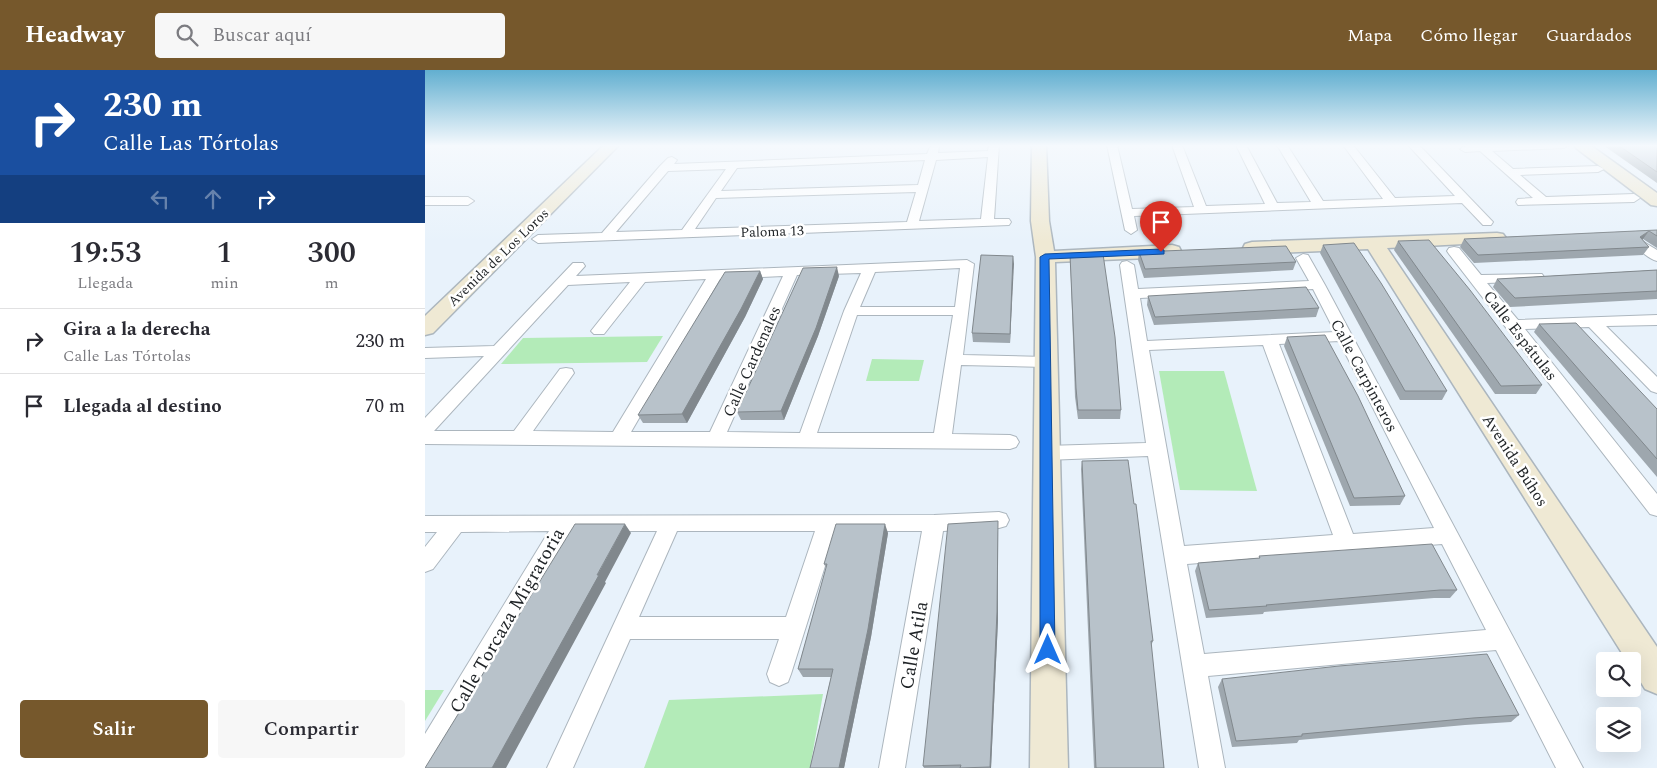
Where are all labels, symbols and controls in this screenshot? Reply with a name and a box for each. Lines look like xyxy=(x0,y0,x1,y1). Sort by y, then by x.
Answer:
search box xyxy=(155,13,505,58)
text: Headway xyxy=(25,17,125,53)
icon: search xyxy=(173,21,201,49)
text: Buscar aquí xyxy=(213,21,311,50)
text: Mapa xyxy=(1347,22,1392,49)
text: Cómo llegar xyxy=(1420,22,1518,49)
text: Guardados xyxy=(1546,22,1632,49)
text: 230 m xyxy=(103,79,202,132)
icon: right xyxy=(20,90,85,155)
text: Calle Las Tórtolas xyxy=(103,127,279,160)
icon: left xyxy=(146,185,174,213)
icon: ahead xyxy=(199,185,227,213)
icon: right xyxy=(252,185,280,213)
pin xyxy=(1140,201,1182,252)
street label: Avenida de Los Loros xyxy=(443,203,554,311)
icon: arrive xyxy=(1147,208,1175,236)
street label: Paloma 13 xyxy=(740,220,804,243)
text: 19:53 xyxy=(69,230,141,276)
text: 1 xyxy=(216,230,232,276)
text: 300 xyxy=(308,230,356,276)
text: Llegada xyxy=(77,271,133,295)
text: min xyxy=(210,271,238,295)
text: m xyxy=(325,271,339,295)
street label: Calle Espátulas xyxy=(1477,285,1563,386)
street label: Calle Cardenales xyxy=(717,302,787,421)
text: Gira a la derecha xyxy=(63,315,210,344)
street label: Calle Carpinteros xyxy=(1324,315,1404,436)
icon: right xyxy=(20,327,48,355)
text: 230 m xyxy=(355,327,405,356)
text: Calle Las Tórtolas xyxy=(63,344,191,368)
icon: arrive xyxy=(20,392,48,420)
text: Llegada al destino xyxy=(63,392,222,421)
text: 70 m xyxy=(365,392,405,421)
street label: Avenida Búhos xyxy=(1476,409,1554,512)
street label: Calle Torcaza Migratoria xyxy=(442,522,573,719)
street label: Calle Atila xyxy=(892,598,937,692)
position arrow xyxy=(1021,623,1073,675)
map controls xyxy=(1596,652,1641,752)
button: search xyxy=(1596,652,1641,697)
button: Salir xyxy=(20,700,208,758)
button: Compartir xyxy=(218,700,405,758)
button: layers xyxy=(1596,707,1641,752)

